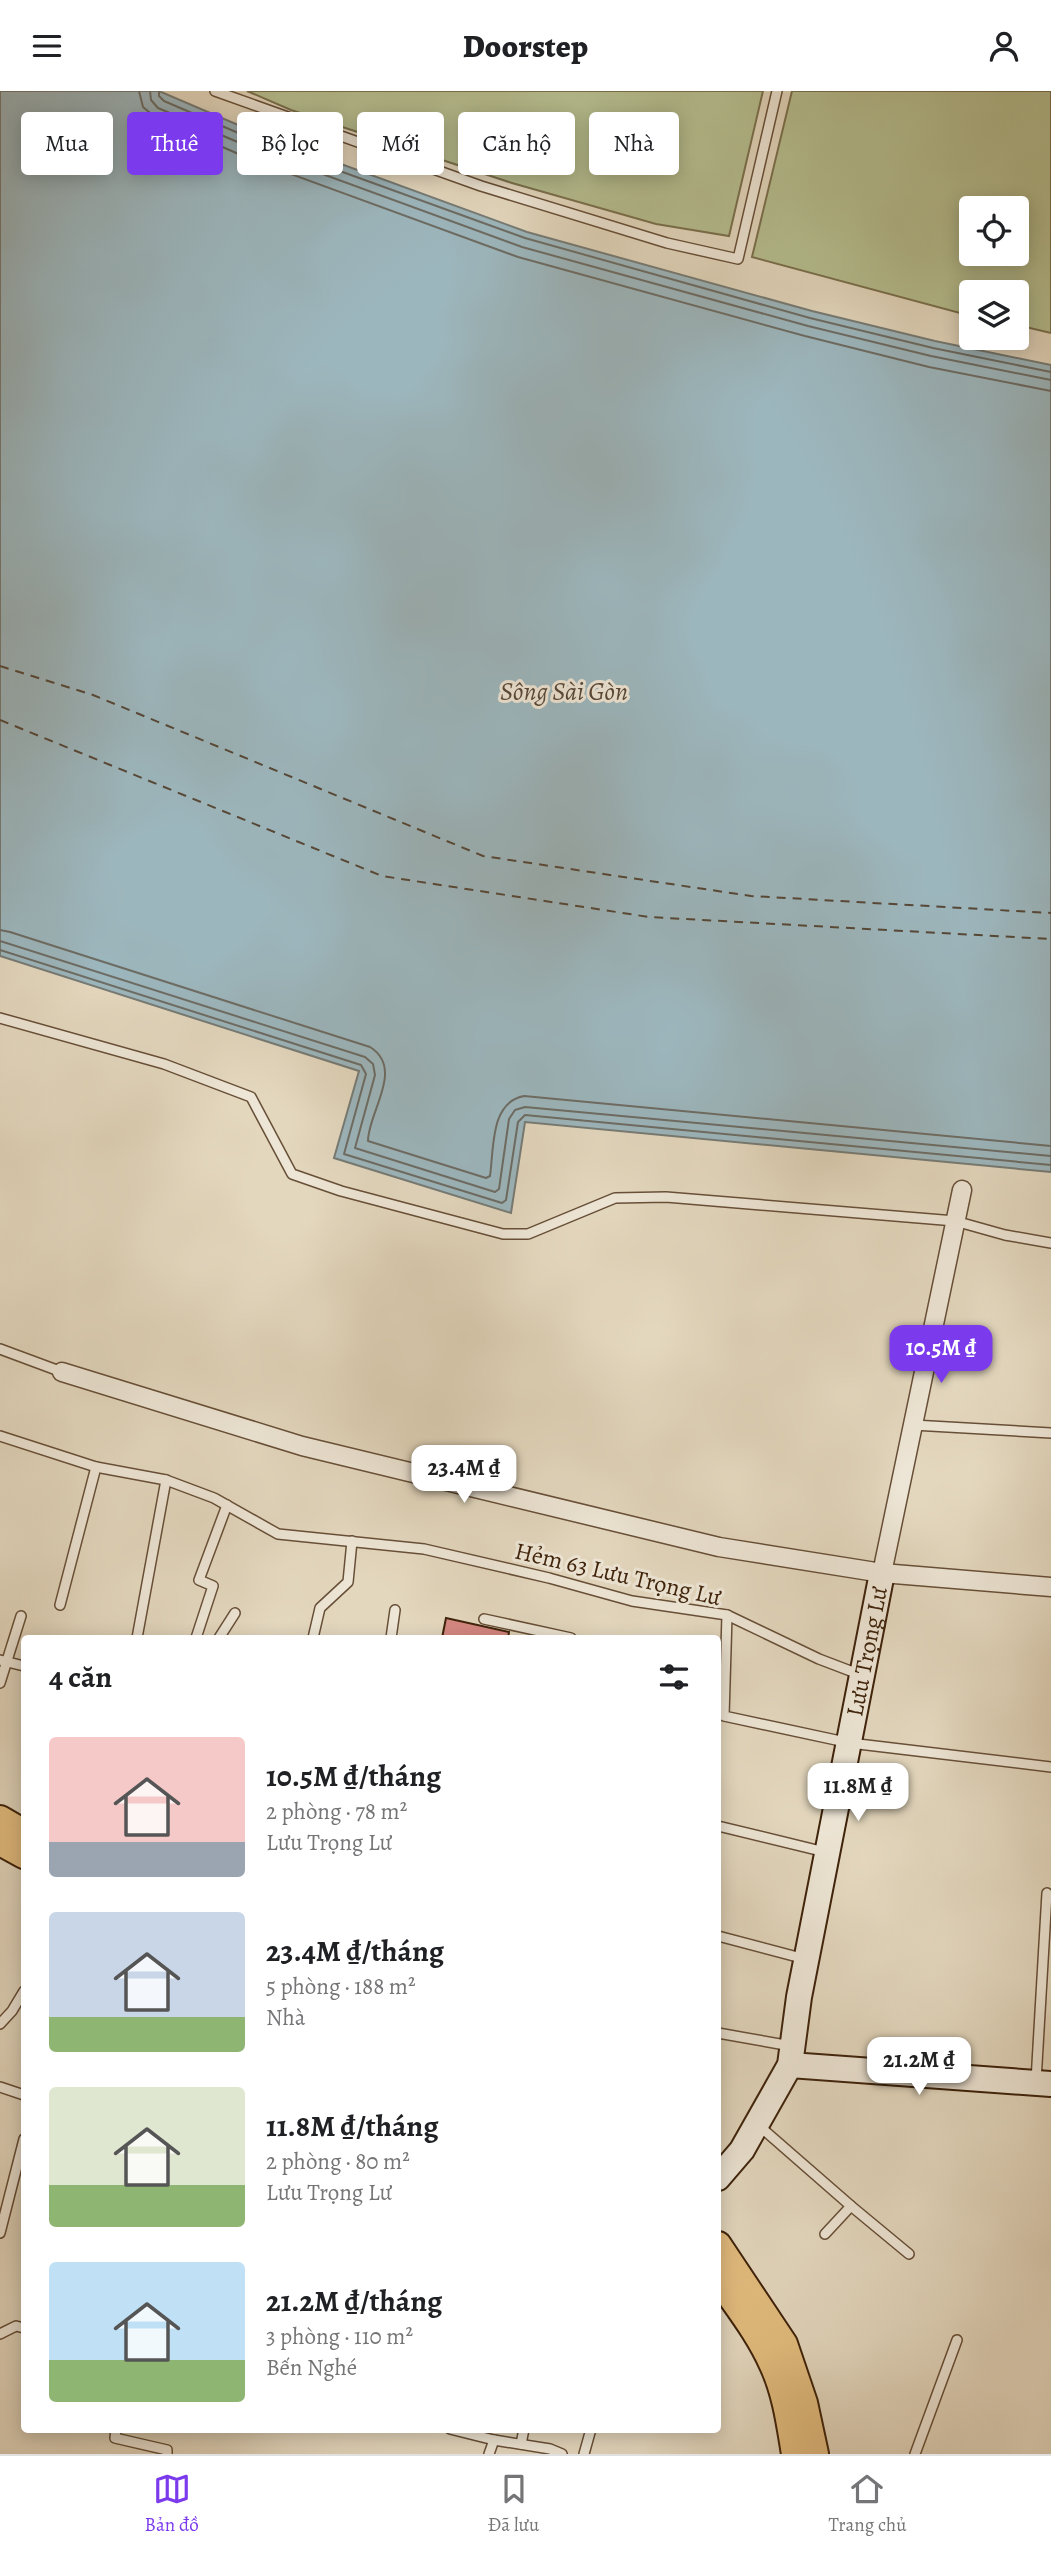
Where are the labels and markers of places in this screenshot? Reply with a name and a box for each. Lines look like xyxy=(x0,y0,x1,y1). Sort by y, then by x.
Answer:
pin: 10.5M ₫ xyxy=(876,1325,1006,1385)
pin: 23.4M ₫ xyxy=(399,1445,529,1505)
pin: 11.8M ₫ xyxy=(793,1763,923,1823)
pin: 21.2M ₫ xyxy=(854,2037,984,2097)

